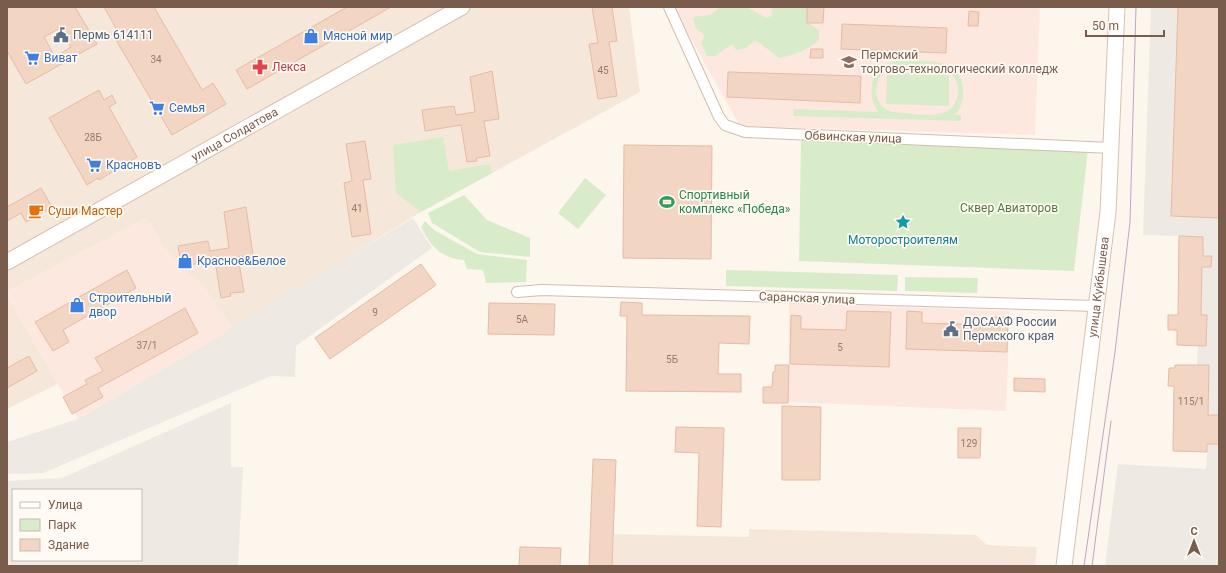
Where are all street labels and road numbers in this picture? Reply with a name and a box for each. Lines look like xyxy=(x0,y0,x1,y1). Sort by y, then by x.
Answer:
street label: улица Солдатова xyxy=(189,105,280,164)
street label: Обвинская улица xyxy=(804,128,902,146)
street label: улица Куйбышева xyxy=(1085,236,1112,338)
street label: Саранская улица xyxy=(759,289,855,307)

